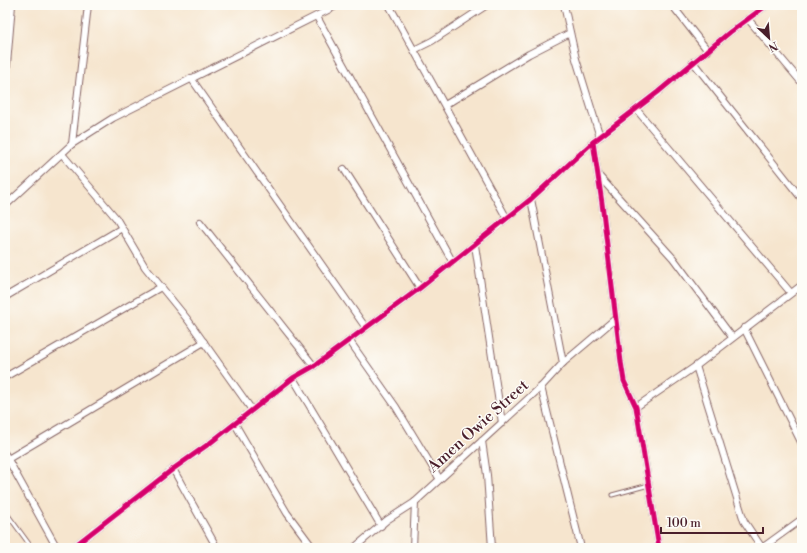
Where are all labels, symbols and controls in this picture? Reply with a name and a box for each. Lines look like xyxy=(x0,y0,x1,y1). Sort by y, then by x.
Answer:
north arrow xyxy=(749,18,789,58)
text: N xyxy=(766,38,780,54)
street label: Amen Owie Street xyxy=(422,375,533,477)
scale bar xyxy=(661,509,763,535)
text: 100 m xyxy=(667,516,701,531)

